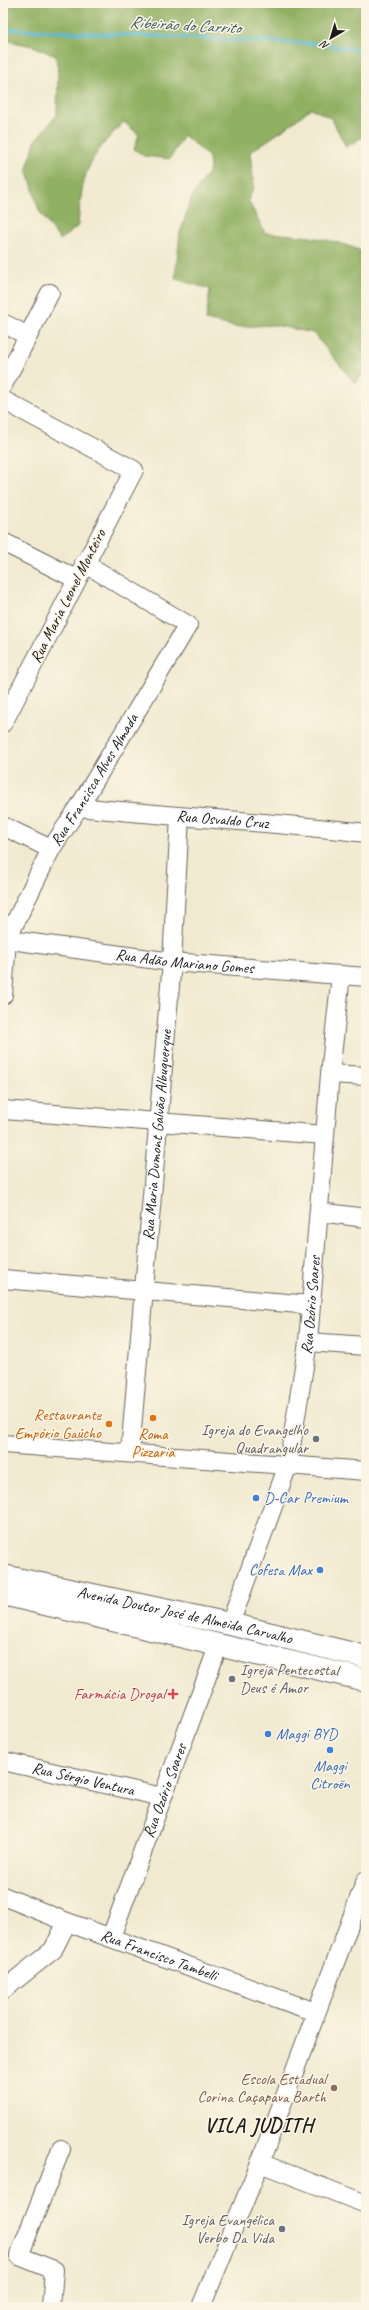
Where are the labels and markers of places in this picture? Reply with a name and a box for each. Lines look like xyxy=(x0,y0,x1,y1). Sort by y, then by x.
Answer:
place label: Restaurante Empório Gaúcho xyxy=(15,1405,103,1443)
marker: Roma Pizzaria xyxy=(148,1413,158,1423)
marker: Restaurante Empório Gaúcho xyxy=(104,1419,114,1429)
place label: Igreja do Evangelho Quadrangular xyxy=(201,1420,309,1458)
place label: Roma Pizzaria xyxy=(132,1424,175,1462)
marker: Igreja do Evangelho Quadrangular xyxy=(311,1434,321,1444)
place label: D-Car Premium xyxy=(264,1488,350,1508)
marker: D-Car Premium xyxy=(251,1493,261,1503)
place label: Cofesa Max xyxy=(249,1560,314,1580)
marker: Cofesa Max xyxy=(315,1565,325,1575)
place label: Igreja Pentecostal Deus é Amor xyxy=(240,1660,342,1698)
marker: Igreja Pentecostal Deus é Amor xyxy=(227,1674,237,1684)
place label: Farmácia Drogal xyxy=(74,1684,168,1704)
marker: Farmácia Drogal xyxy=(168,1689,178,1699)
place label: Maggi BYD xyxy=(276,1724,339,1744)
marker: Maggi BYD xyxy=(263,1729,273,1739)
marker: Maggi Citroën xyxy=(325,1745,335,1755)
place label: Maggi Citroën xyxy=(310,1756,351,1794)
place label: Escola Estadual Corina Caçapava Barth xyxy=(197,2069,329,2107)
marker: Escola Estadual Corina Caçapava Barth xyxy=(329,2083,339,2093)
place label: Igreja Evangélica Verbo Da Vida xyxy=(182,2210,276,2248)
marker: Igreja Evangélica Verbo Da Vida xyxy=(277,2224,287,2234)

